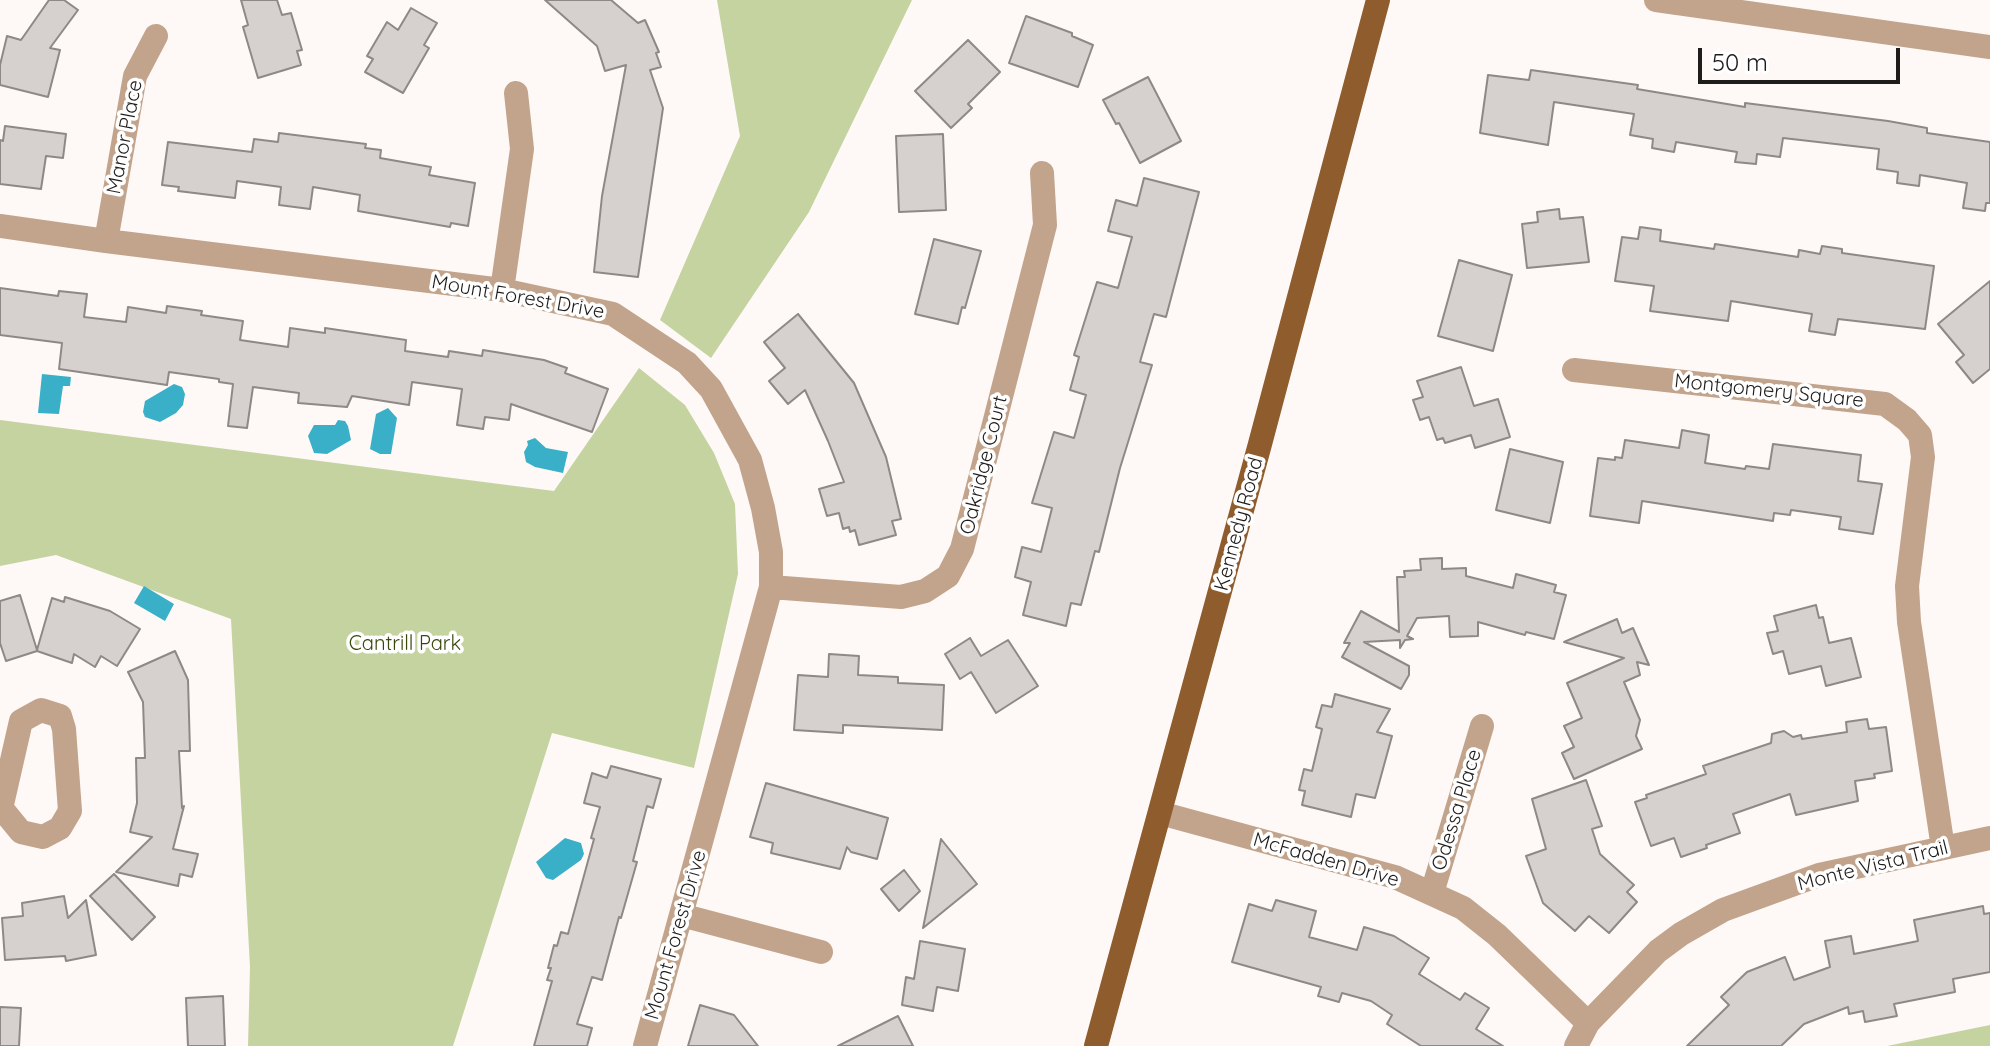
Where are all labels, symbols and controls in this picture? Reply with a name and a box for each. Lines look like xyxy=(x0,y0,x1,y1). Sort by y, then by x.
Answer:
scale bar xyxy=(1702,32,1904,82)
text: 50 m xyxy=(1712,47,1768,77)
street label: Manor Place xyxy=(102,78,148,196)
street label: Mount Forest Drive xyxy=(430,270,606,324)
street label: Montgomery Square xyxy=(1673,369,1865,413)
street label: Oakridge Court xyxy=(955,393,1013,537)
street label: Kennedy Road xyxy=(1210,455,1268,593)
park label: Cantrill Park xyxy=(349,632,461,656)
street label: Odessa Place xyxy=(1427,746,1487,874)
street label: McFadden Drive xyxy=(1250,828,1402,892)
street label: Monte Vista Trail xyxy=(1795,836,1951,896)
street label: Mount Forest Drive xyxy=(640,847,712,1023)

